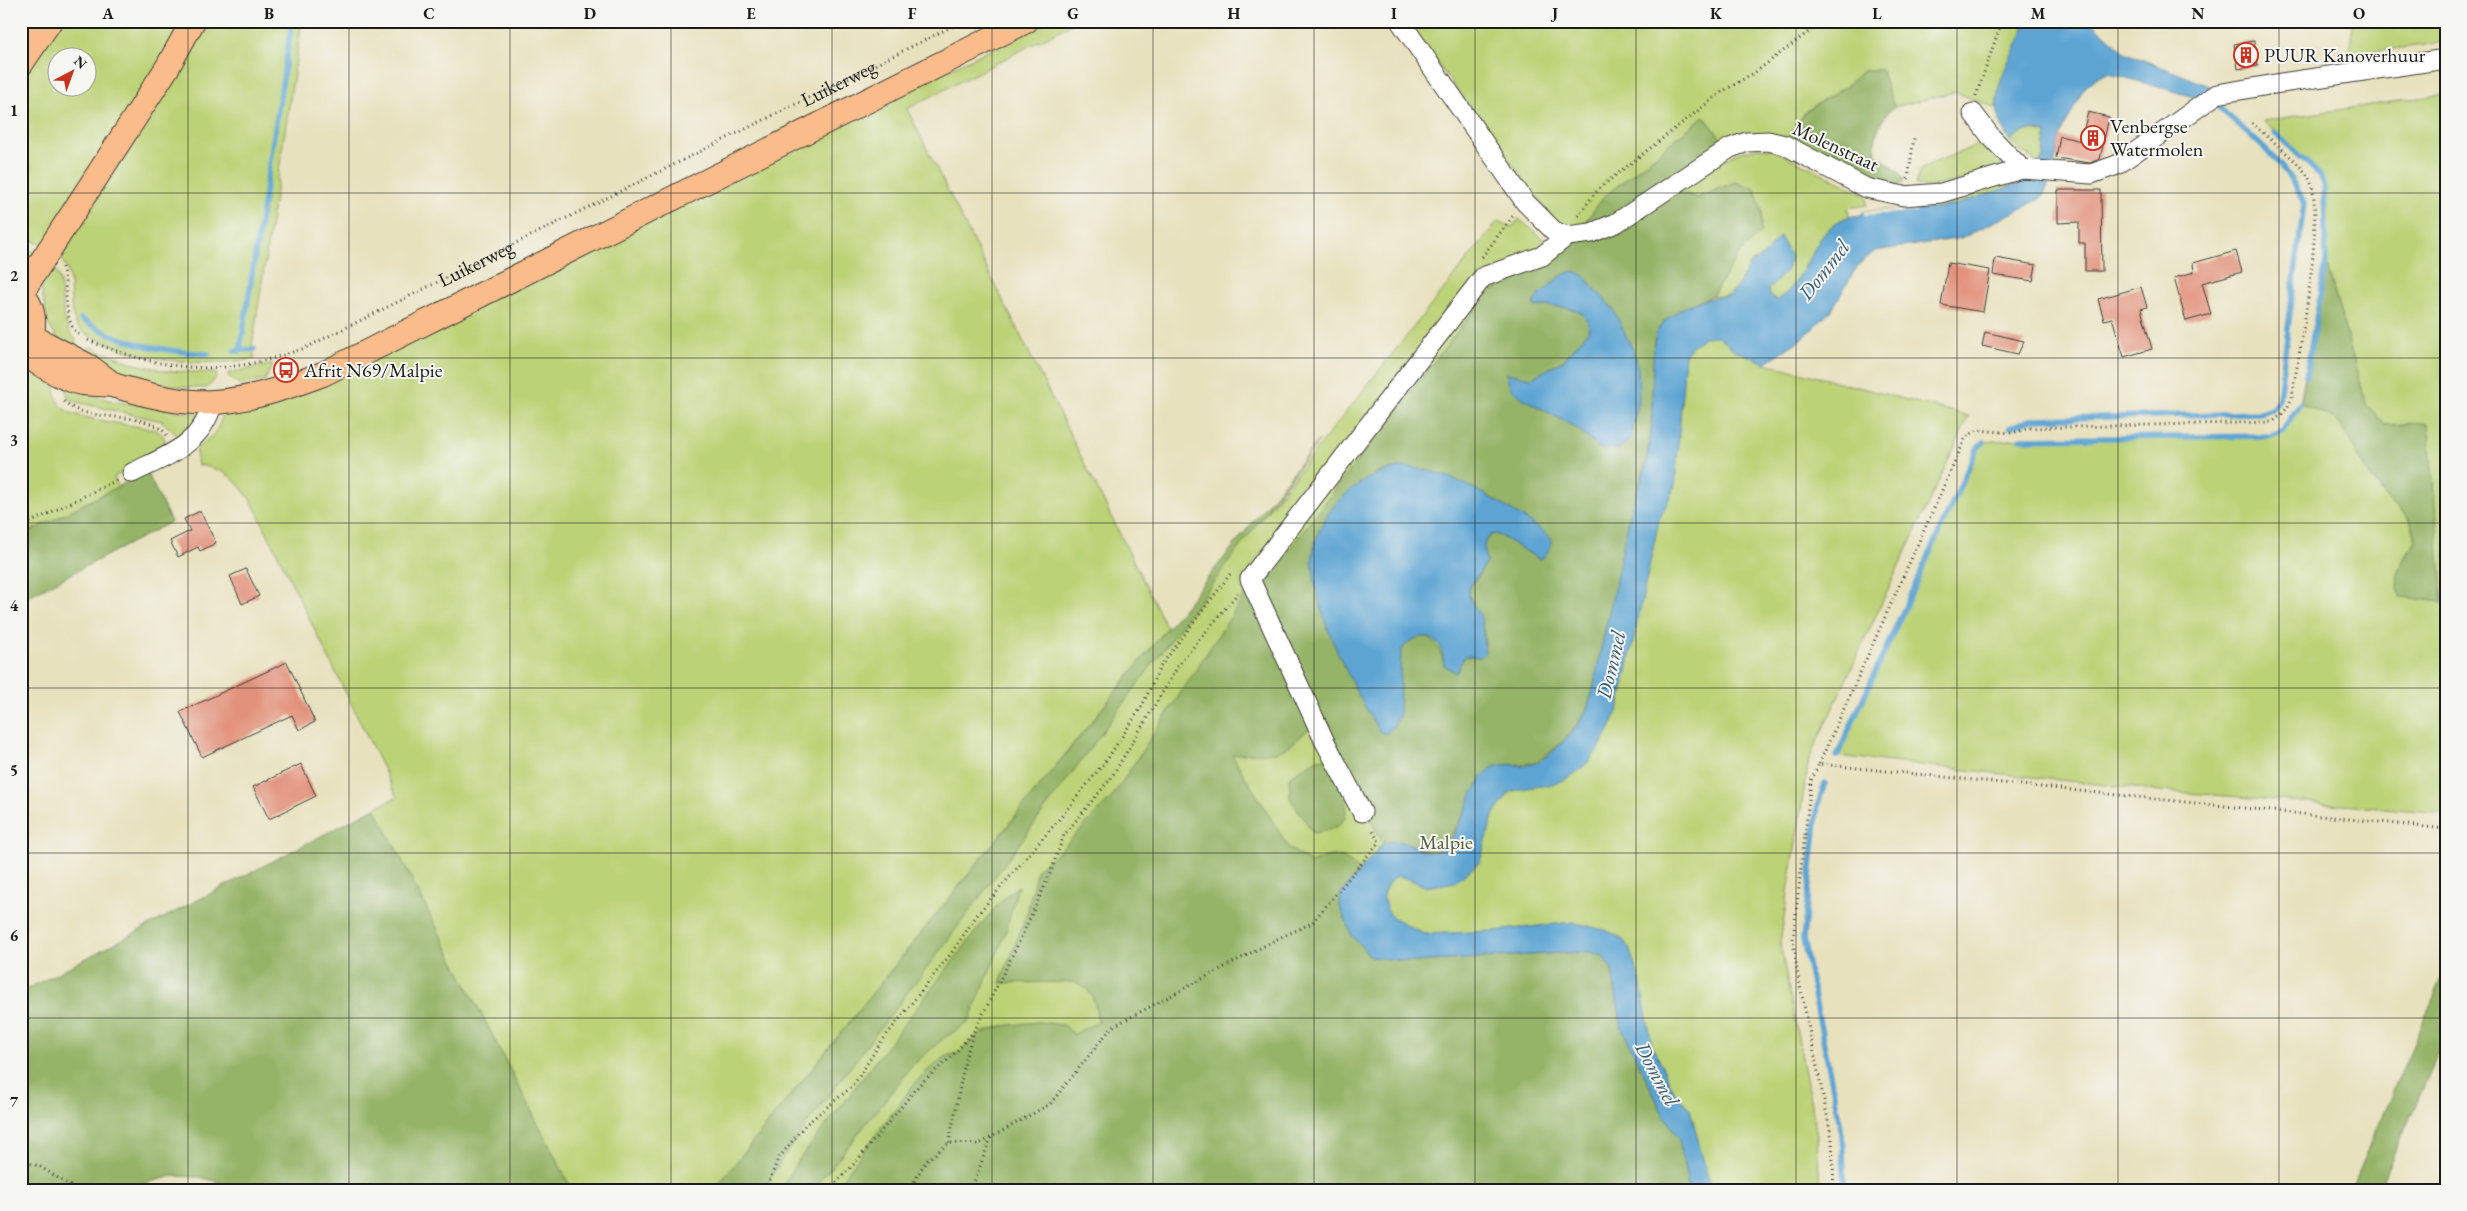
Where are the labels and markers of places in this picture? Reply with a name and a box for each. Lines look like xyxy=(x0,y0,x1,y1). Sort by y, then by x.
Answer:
building icon: PUUR Kanoverhuur xyxy=(2233,42,2259,68)
place label: PUUR Kanoverhuur xyxy=(2264,42,2426,68)
place label: Venbergse Watermolen xyxy=(2110,113,2204,162)
building icon: Venbergse Watermolen xyxy=(2080,125,2106,151)
bus stop icon: Afrit N69/Malpie xyxy=(273,357,299,383)
place label: Afrit N69/Malpie xyxy=(303,357,443,383)

